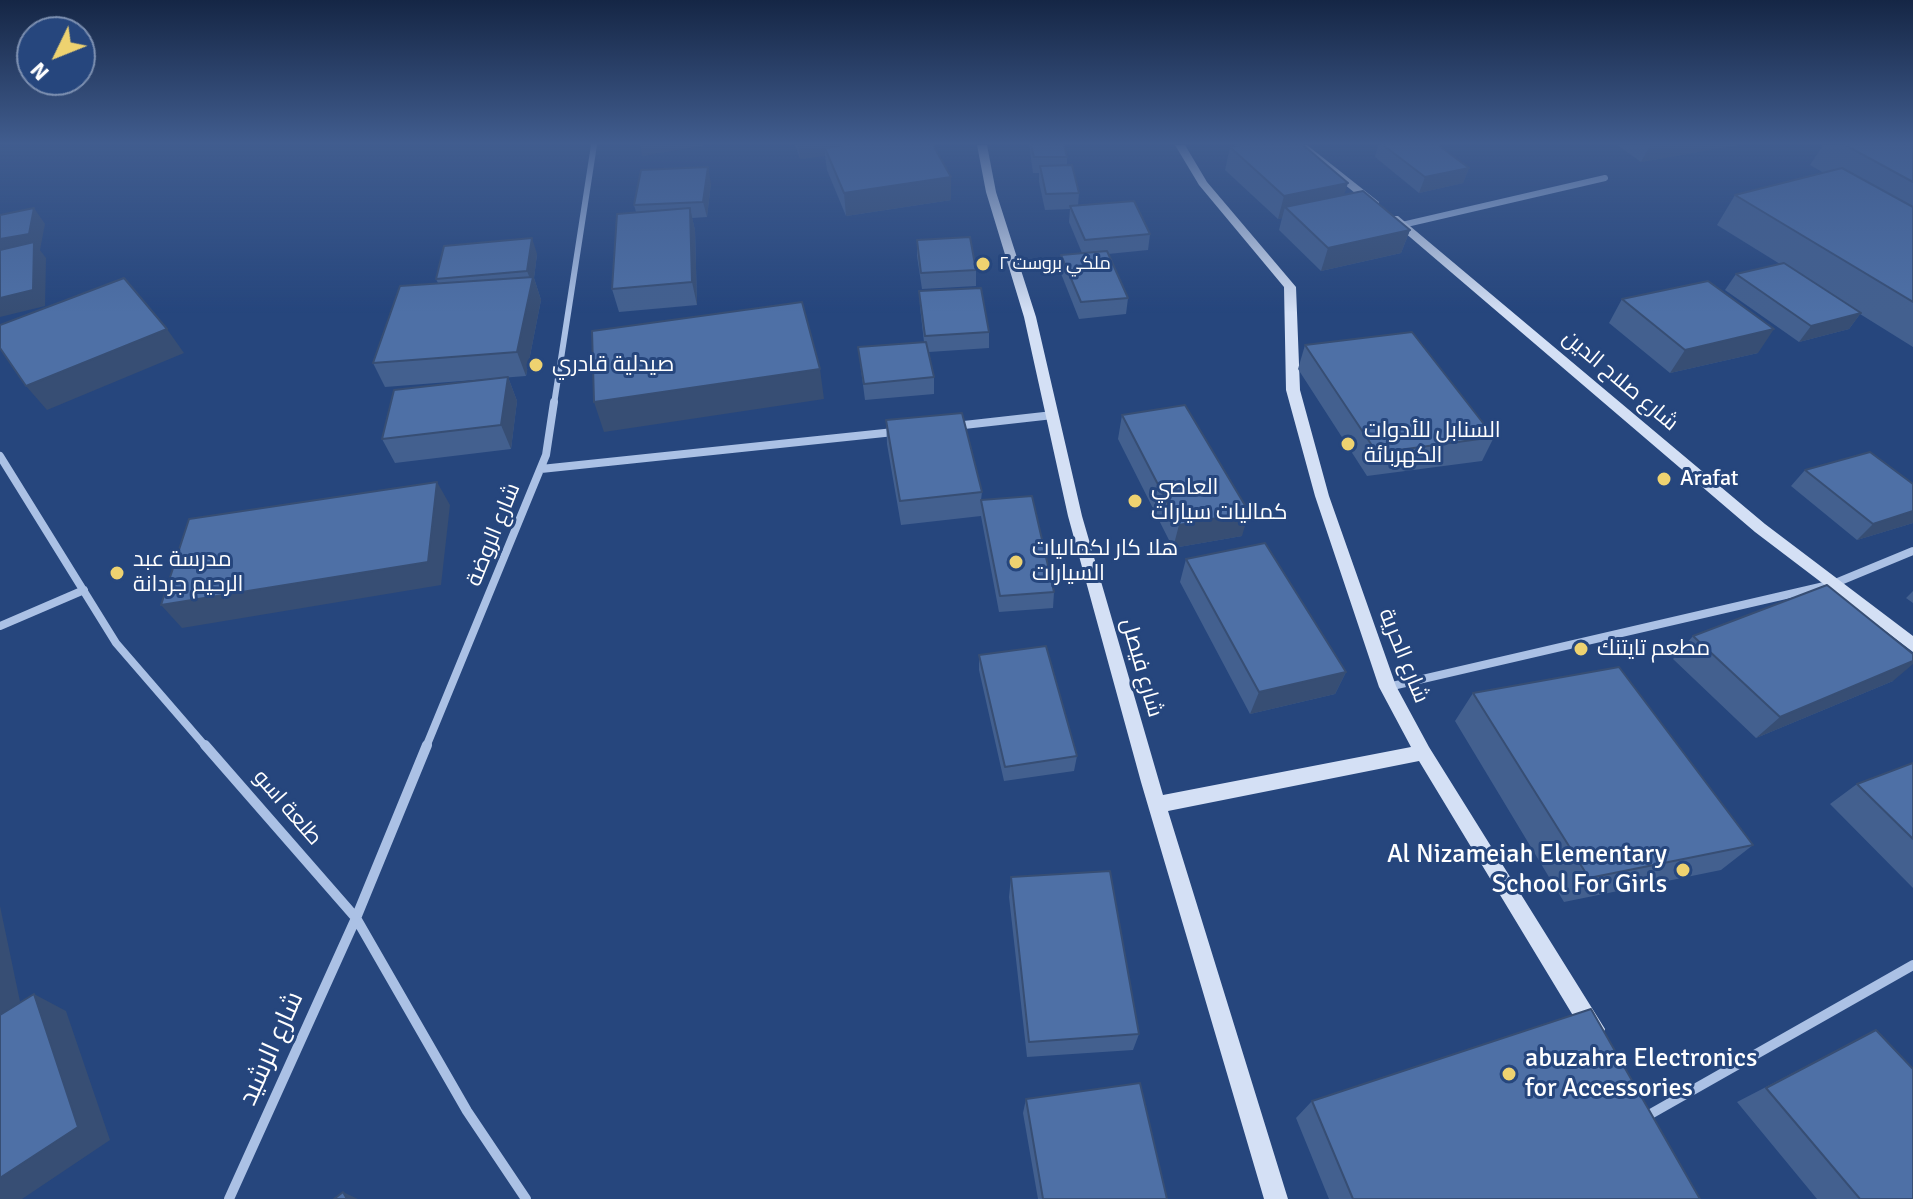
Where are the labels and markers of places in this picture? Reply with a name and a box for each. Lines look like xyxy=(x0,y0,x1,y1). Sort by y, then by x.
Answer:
place label: ملكي بروست ٢ xyxy=(999,253,1111,275)
marker: ملكي بروست ٢ xyxy=(974,255,992,273)
place label: صيدلية قادري xyxy=(552,352,674,378)
marker: صيدلية قادري xyxy=(527,356,545,374)
place label: السنابل للأدوات الكهربائة xyxy=(1364,418,1501,470)
marker: السنابل للأدوات الكهربائة xyxy=(1339,435,1357,453)
place label: Arafat xyxy=(1680,466,1739,492)
marker: Arafat xyxy=(1655,470,1673,488)
place label: العاصي كماليات سيارات xyxy=(1151,475,1288,526)
marker: العاصي كماليات سيارات xyxy=(1126,492,1144,510)
place label: هلا كار لكماليات السيارات xyxy=(1032,536,1178,588)
place label: مدرسة عبد الرحيم جردانة xyxy=(133,547,244,598)
marker: هلا كار لكماليات السيارات xyxy=(1007,553,1025,571)
marker: مدرسة عبد الرحيم جردانة xyxy=(108,564,126,582)
place label: مطعم تايتنك xyxy=(1597,636,1710,662)
marker: مطعم تايتنك xyxy=(1572,640,1590,658)
place label: Al Nizameiah Elementary School For Girls xyxy=(1387,839,1667,900)
marker: Al Nizameiah Elementary School For Girls xyxy=(1674,861,1692,879)
place label: abuzahra Electronics for Accessories xyxy=(1525,1043,1757,1104)
marker: abuzahra Electronics for Accessories xyxy=(1500,1065,1518,1083)

